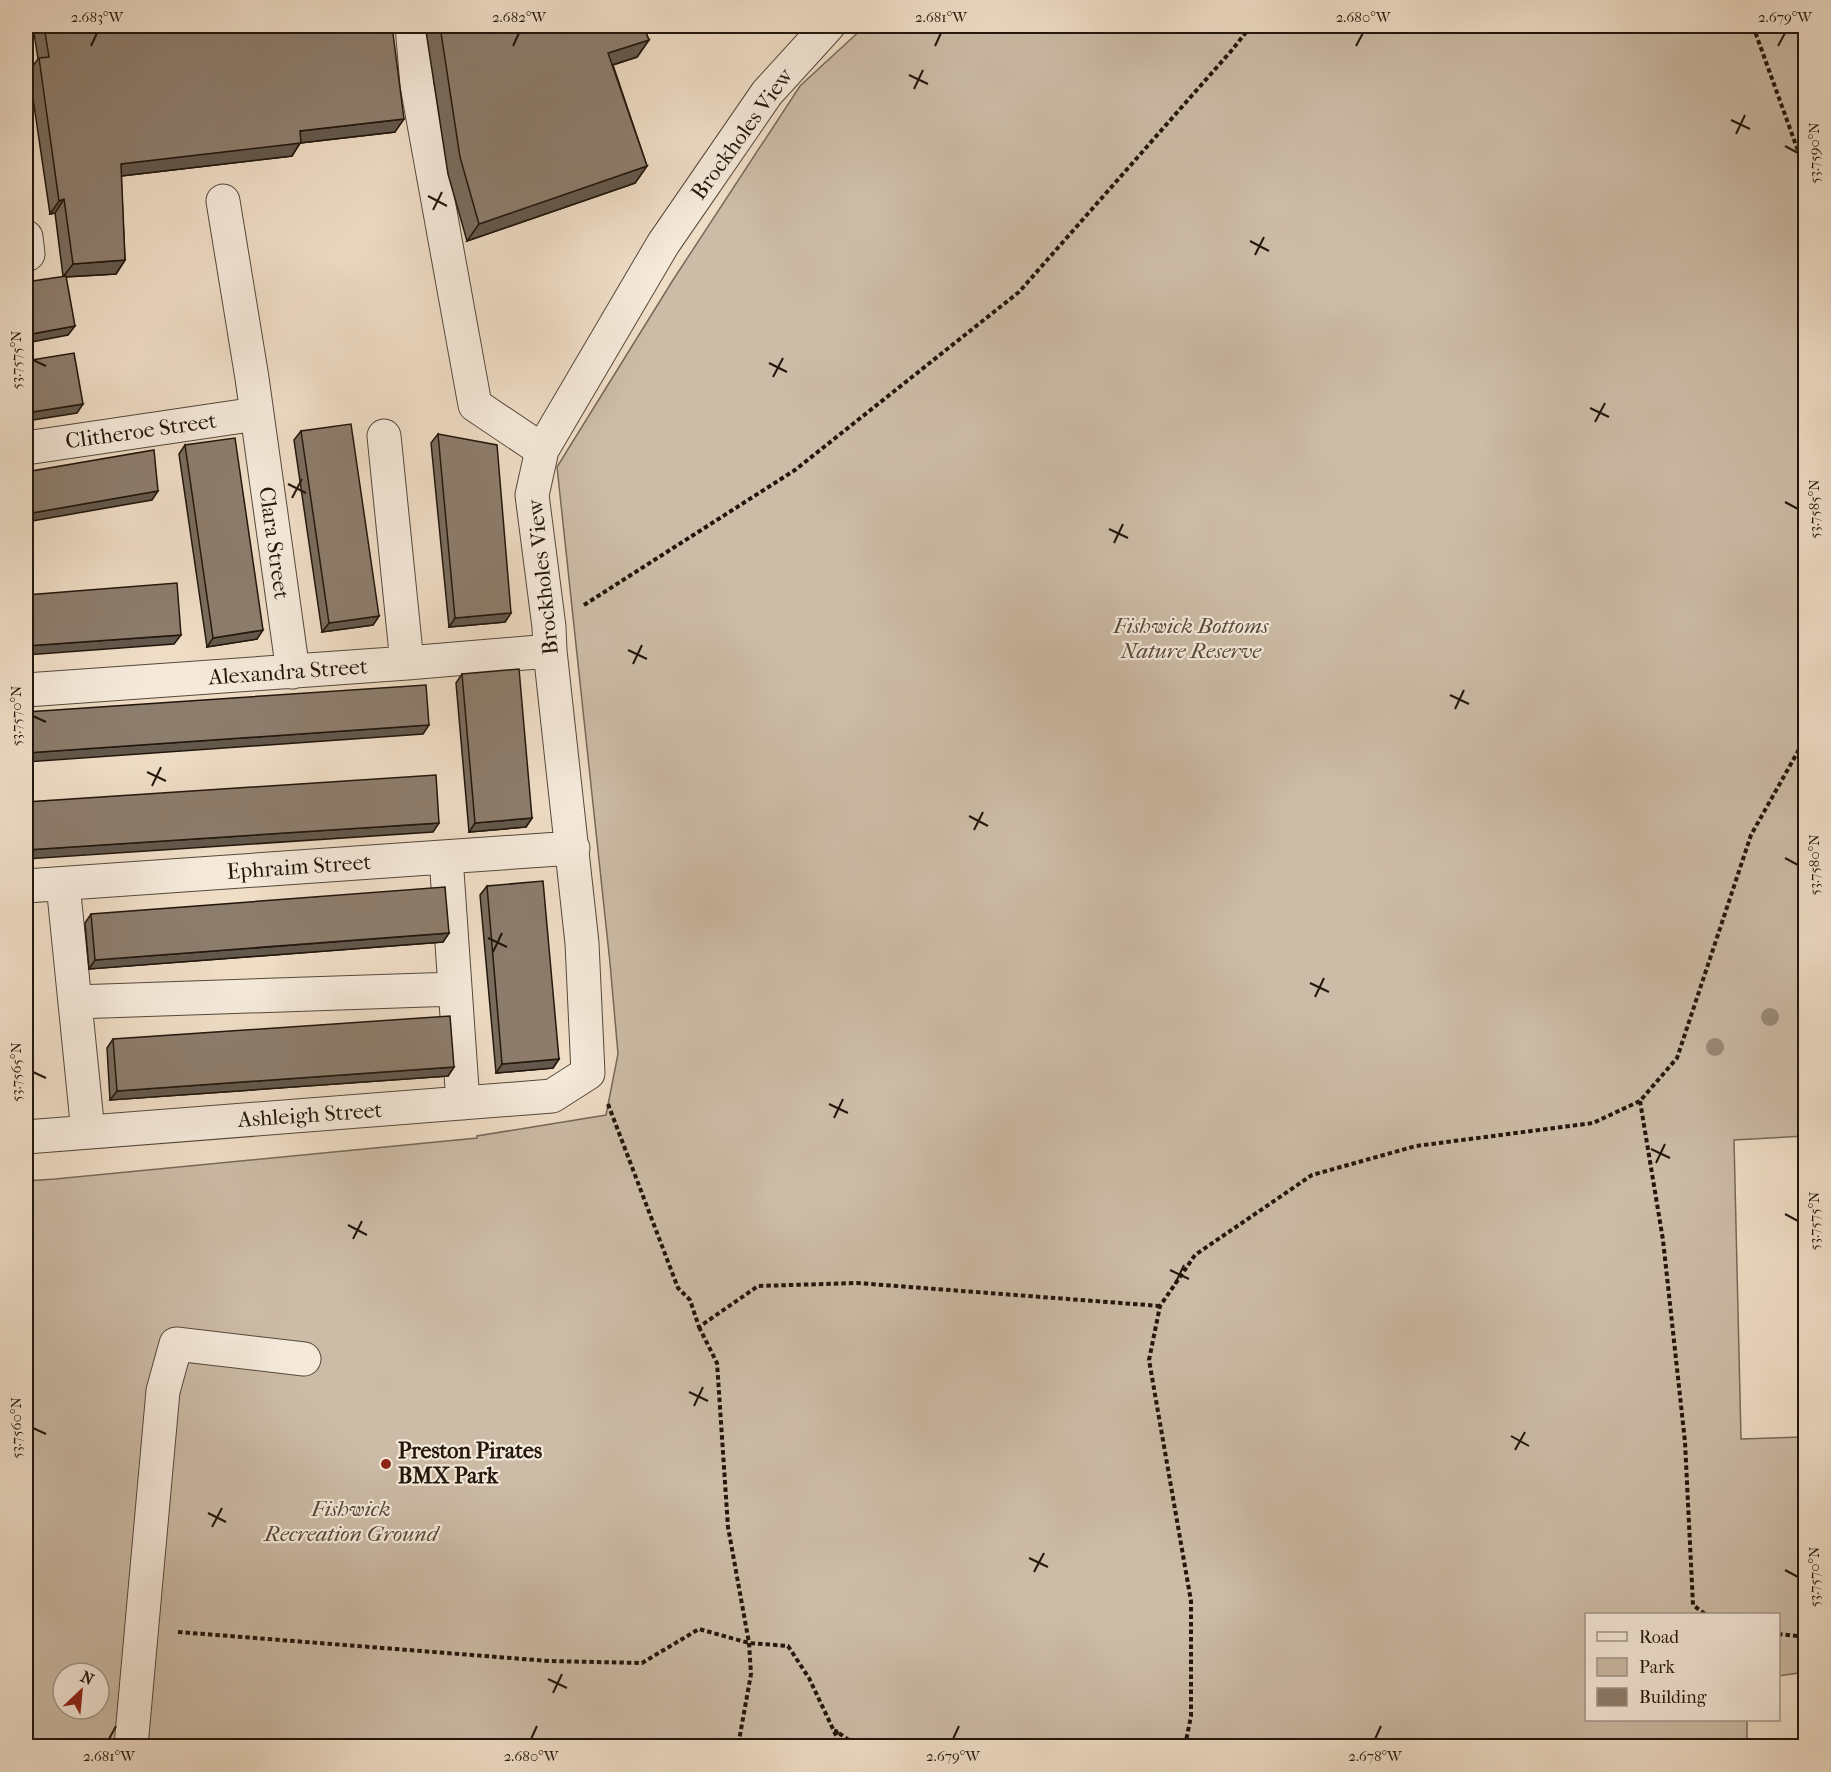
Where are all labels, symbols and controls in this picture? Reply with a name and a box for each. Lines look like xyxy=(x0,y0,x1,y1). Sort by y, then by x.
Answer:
text: 2.683°W xyxy=(71,8,125,26)
text: 2.682°W xyxy=(492,8,547,26)
text: 2.681°W xyxy=(915,8,968,26)
text: 2.680°W xyxy=(1336,8,1392,26)
text: 2.679°W xyxy=(1758,8,1813,26)
street label: Brockholes View xyxy=(686,63,799,205)
text: 53.7590°N xyxy=(1805,122,1823,184)
text: 53.7575°N xyxy=(7,330,25,389)
street label: Clitheroe Street xyxy=(64,408,218,454)
text: 53.7585°N xyxy=(1805,479,1823,539)
street label: Clara Street xyxy=(253,485,295,601)
street label: Brockholes View xyxy=(522,497,564,656)
park label: Fishwick Bottoms Nature Reserve xyxy=(1113,613,1270,664)
street label: Alexandra Street xyxy=(207,653,369,691)
text: 53.7570°N xyxy=(7,685,25,746)
text: 53.7580°N xyxy=(1805,834,1823,896)
street label: Ephraim Street xyxy=(226,849,372,885)
text: 53.7565°N xyxy=(7,1041,25,1102)
street label: Ashleigh Street xyxy=(236,1097,383,1133)
text: 53.7575°N xyxy=(1805,1191,1823,1250)
text: 53.7560°N xyxy=(7,1397,25,1459)
place label: Preston Pirates BMX Park xyxy=(398,1438,542,1489)
marker: Preston Pirates BMX Park xyxy=(379,1457,393,1471)
park label: Fishwick Recreation Ground xyxy=(262,1496,441,1547)
text: 53.7570°N xyxy=(1805,1546,1823,1607)
legend xyxy=(1585,1613,1780,1721)
text: Road xyxy=(1639,1627,1679,1648)
text: Park xyxy=(1639,1657,1676,1678)
north arrow xyxy=(51,1661,111,1721)
text: N xyxy=(78,1667,98,1690)
text: Building xyxy=(1639,1687,1707,1708)
text: 2.681°W xyxy=(83,1747,136,1765)
text: 2.680°W xyxy=(504,1747,560,1765)
text: 2.679°W xyxy=(926,1747,981,1765)
text: 2.678°W xyxy=(1348,1747,1403,1765)

